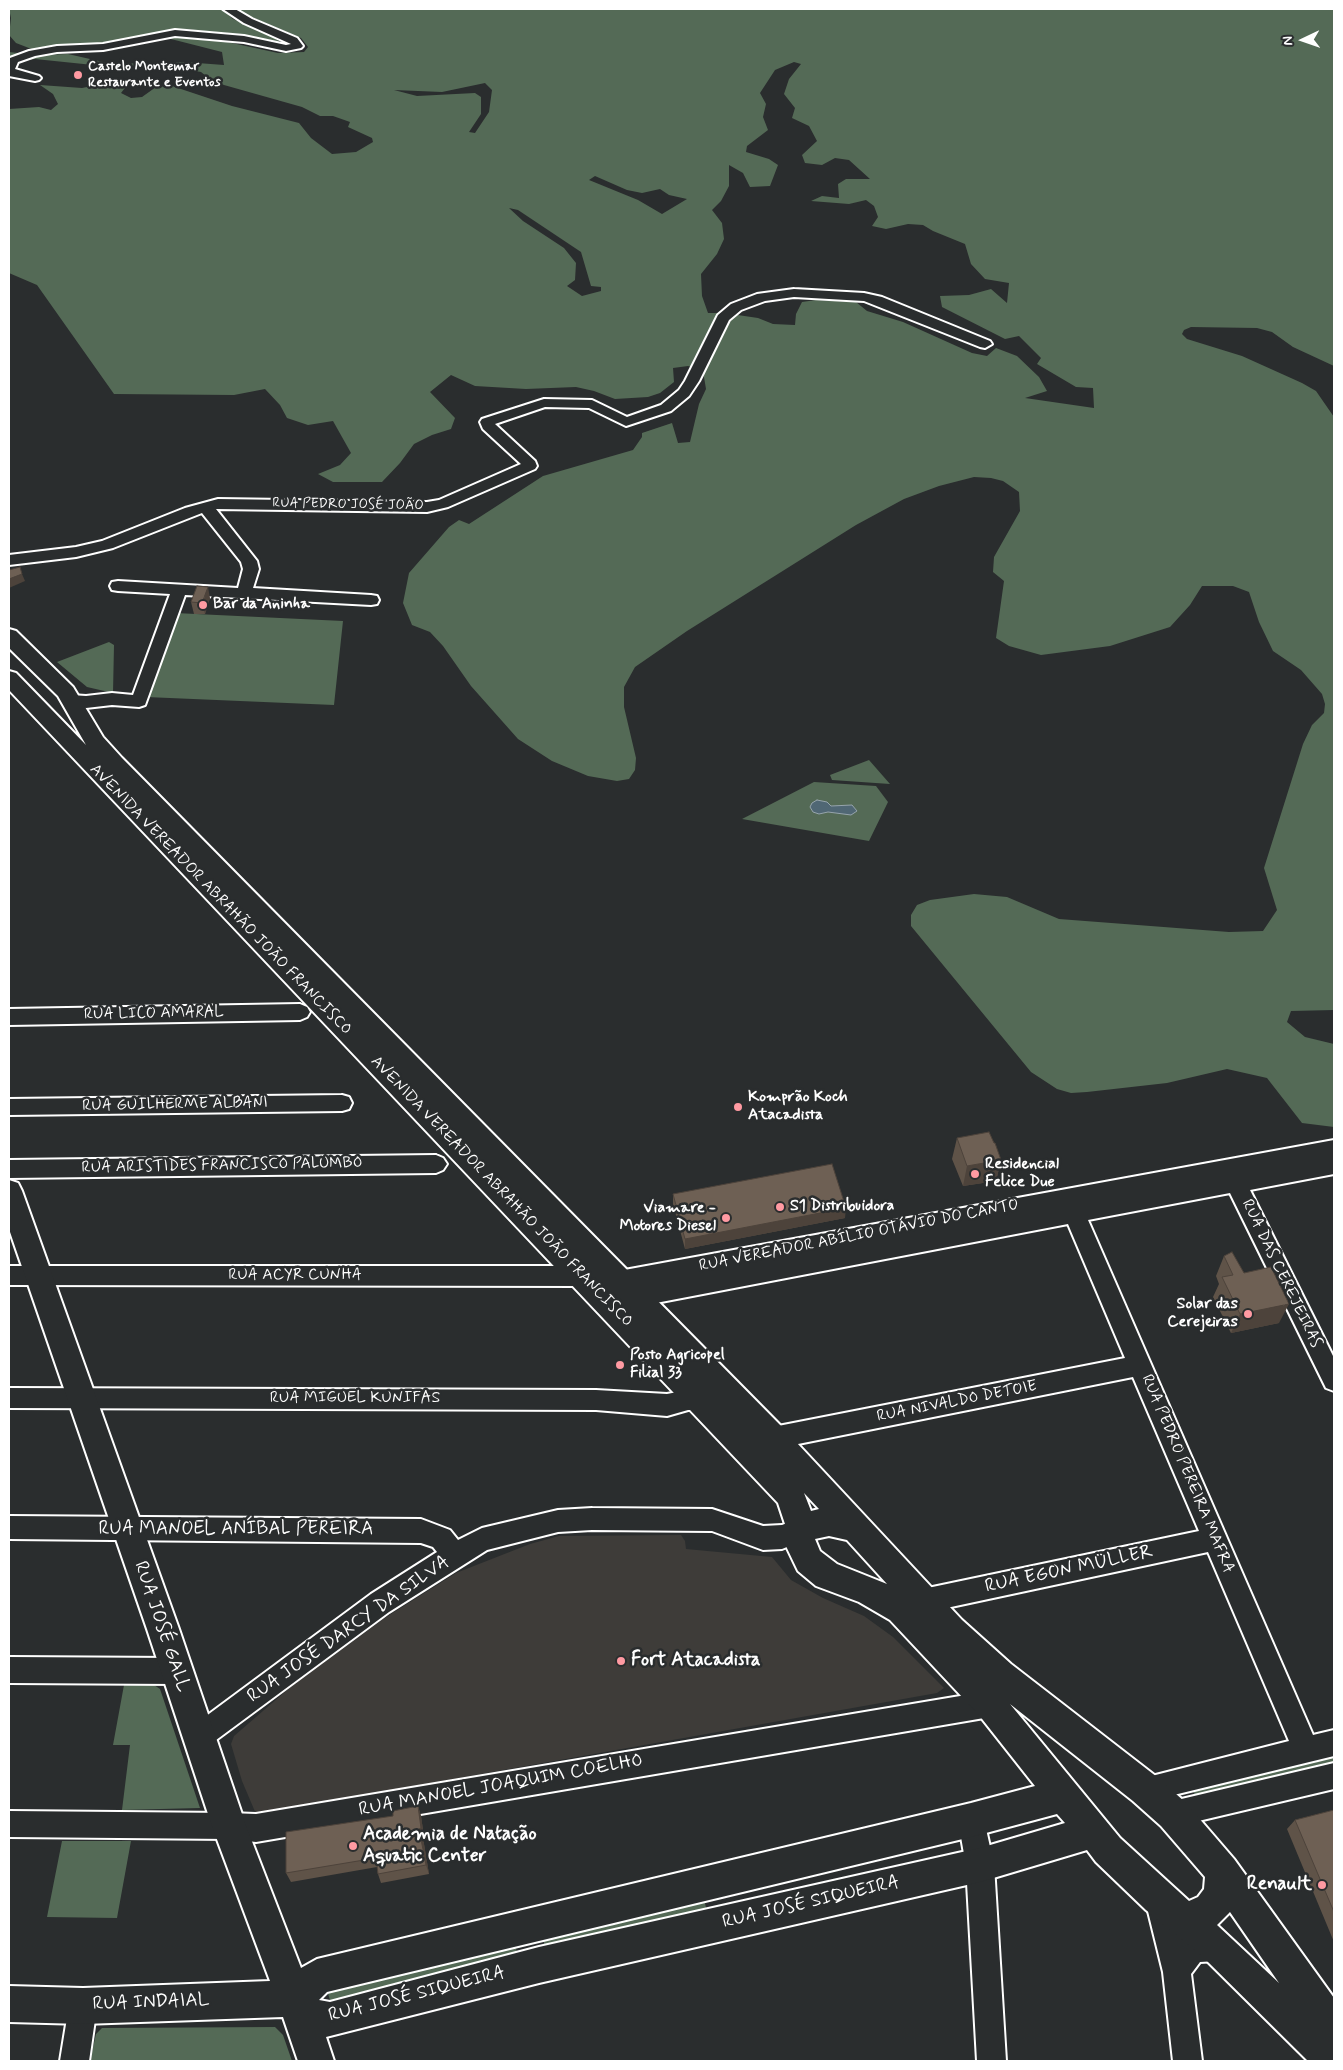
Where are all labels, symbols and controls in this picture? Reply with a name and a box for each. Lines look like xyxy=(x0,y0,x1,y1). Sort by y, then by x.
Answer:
north arrow xyxy=(1278,15,1328,65)
text: N xyxy=(1279,36,1297,46)
place label: Castelo Montemar Restaurante e Eventos xyxy=(88,59,221,92)
marker: Castelo Montemar Restaurante e Eventos xyxy=(72,69,84,81)
street label: RUA PEDRO JOSÉ JOÃO xyxy=(272,495,424,515)
place label: Bar da Aninha xyxy=(213,595,310,615)
marker: Bar da Aninha xyxy=(197,599,209,611)
street label: AVENIDA VEREADOR ABRAHÃO JOÃO FRANCISCO xyxy=(85,761,355,1039)
street label: RUA LICO AMARAL xyxy=(84,1003,224,1025)
street label: AVENIDA VEREADOR ABRAHÃO JOÃO FRANCISCO xyxy=(366,1053,636,1331)
place label: Komprão Koch Atacadista xyxy=(748,1088,848,1126)
street label: RUA GUILHERME ALBANI xyxy=(82,1094,268,1116)
marker: Komprão Koch Atacadista xyxy=(732,1101,744,1113)
street label: RUA ARISTIDES FRANCISCO PALUMBO xyxy=(81,1154,363,1178)
place label: Residencial Felice Due xyxy=(985,1155,1059,1193)
marker: Residencial Felice Due xyxy=(969,1168,981,1180)
street label: RUA VEREADOR ABÍLIO OTÁVIO DO CANTO xyxy=(698,1196,1020,1276)
place label: S1 Distribuidora xyxy=(790,1197,894,1217)
street label: RUA DAS CEREJEIRAS xyxy=(1237,1197,1325,1351)
place label: Viamare - Motores Diesel xyxy=(619,1199,716,1237)
marker: S1 Distribuidora xyxy=(774,1201,786,1213)
marker: Viamare - Motores Diesel xyxy=(720,1212,732,1224)
street label: RUA ACYR CUNHA xyxy=(228,1266,362,1286)
place label: Solar das Cerejeiras xyxy=(1167,1295,1238,1333)
marker: Solar das Cerejeiras xyxy=(1242,1308,1254,1320)
place label: Posto Agricopel Filial 33 xyxy=(630,1346,725,1384)
marker: Posto Agricopel Filial 33 xyxy=(614,1359,626,1371)
street label: RUA PEDRO PEREIRA MAFRA xyxy=(1136,1372,1238,1576)
street label: RUA NIVALDO DETOIE xyxy=(875,1377,1039,1427)
street label: RUA MIGUEL KUNIFAS xyxy=(270,1389,440,1409)
street label: RUA MANOEL ANÍBAL PEREIRA xyxy=(99,1519,373,1541)
street label: RUA EGON MÜLLER xyxy=(983,1541,1155,1599)
street label: RUA JOSÉ DARCY DA SILVA xyxy=(243,1551,455,1709)
street label: RUA JOSÉ GALL xyxy=(128,1559,194,1695)
place label: Fort Atacadista xyxy=(631,1650,761,1672)
marker: Fort Atacadista xyxy=(615,1655,627,1667)
street label: RUA MANOEL JOAQUIM COELHO xyxy=(357,1750,645,1822)
place label: Academia de Natação Aquatic Center xyxy=(363,1824,537,1868)
marker: Academia de Natação Aquatic Center xyxy=(347,1840,359,1852)
street label: RUA JOSÉ SIQUEIRA xyxy=(720,1872,902,1934)
place label: Renault xyxy=(1247,1874,1312,1896)
marker: Renault xyxy=(1316,1879,1328,1891)
street label: RUA JOSÉ SIQUEIRA xyxy=(326,1962,508,2028)
street label: RUA INDAIAL xyxy=(92,1990,210,2016)

